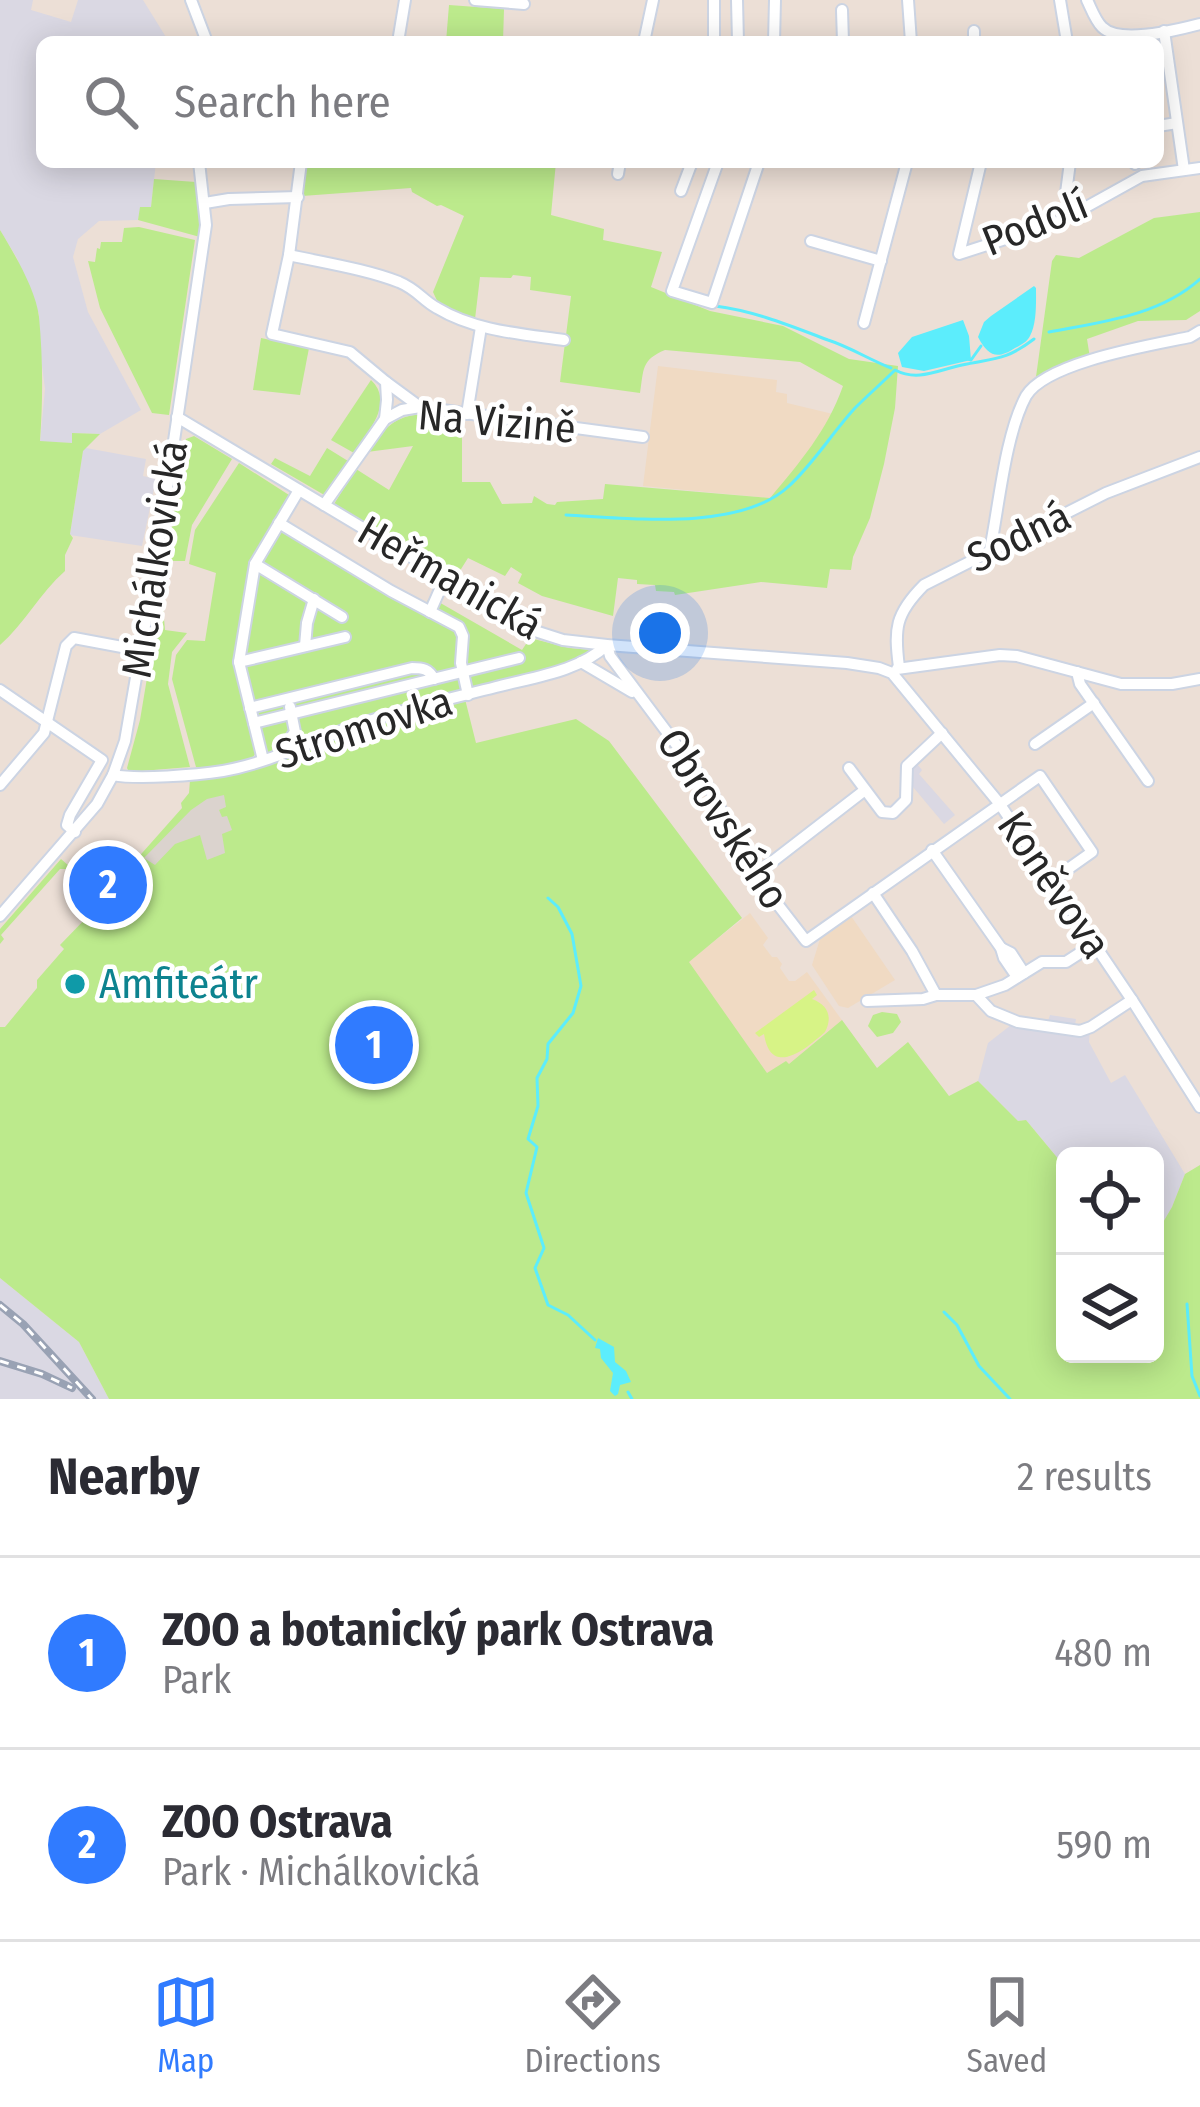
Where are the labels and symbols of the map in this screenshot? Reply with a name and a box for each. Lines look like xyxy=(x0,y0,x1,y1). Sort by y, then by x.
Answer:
street label: Podolí xyxy=(975,179,1095,267)
street label: Na Vizině xyxy=(416,390,578,454)
street label: Michálkovická xyxy=(112,437,198,681)
street label: Sodná xyxy=(959,491,1079,583)
street label: Heřmanická xyxy=(349,505,551,651)
your location xyxy=(630,603,690,663)
street label: Stromovka xyxy=(269,676,459,780)
street label: Obrovského xyxy=(646,720,800,918)
street label: Koněvova xyxy=(987,802,1121,968)
pin: 2 xyxy=(69,840,147,930)
place label: Amfiteátr xyxy=(99,959,258,1009)
marker: Amfiteátr xyxy=(62,971,88,997)
pin: 1 xyxy=(335,1000,413,1090)

